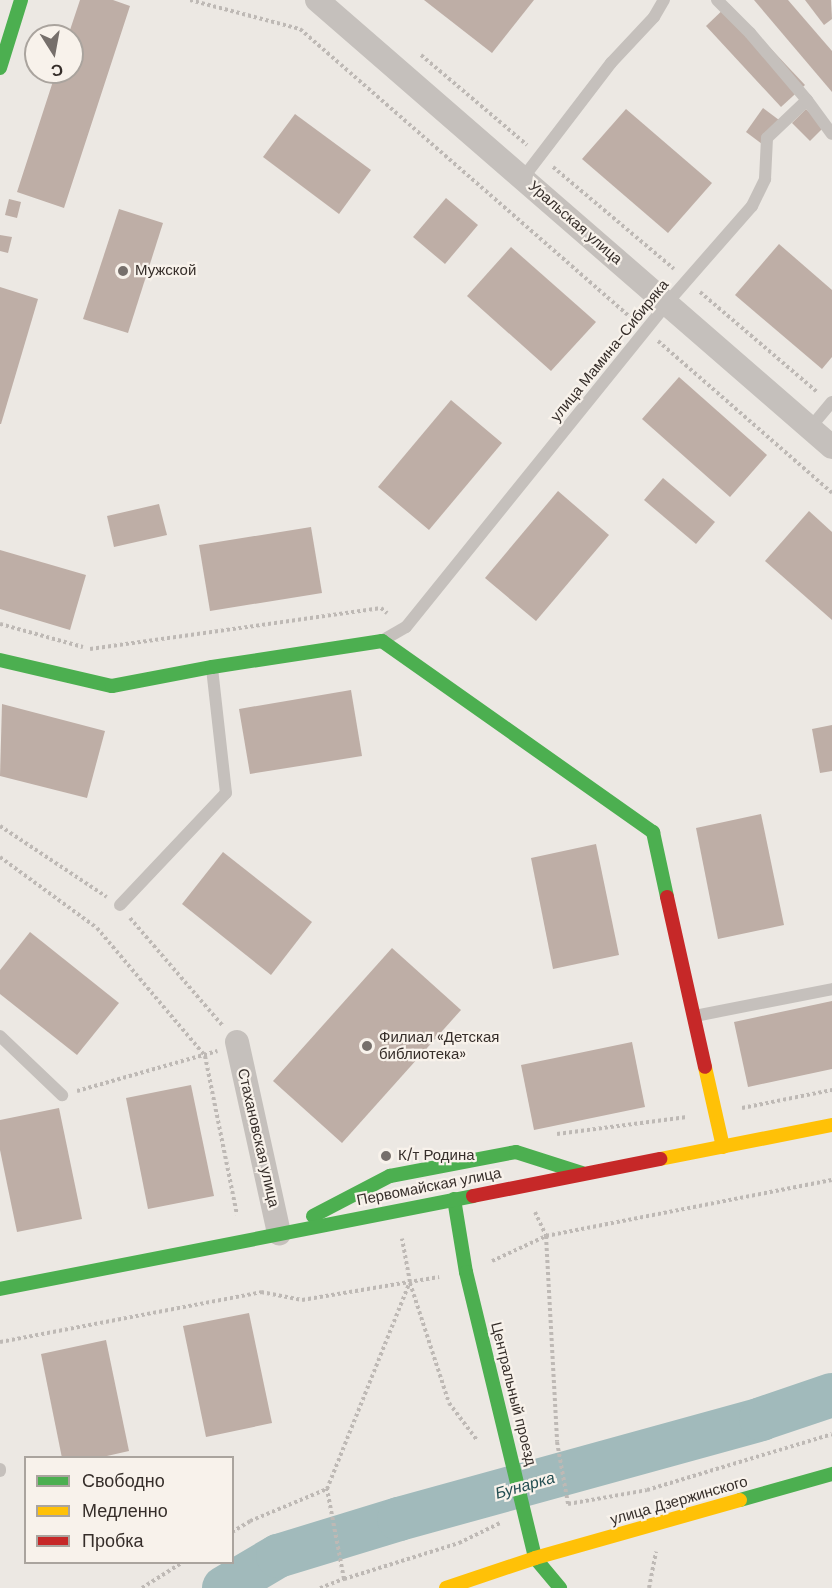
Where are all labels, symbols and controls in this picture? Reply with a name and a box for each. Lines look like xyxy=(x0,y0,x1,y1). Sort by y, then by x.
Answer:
north arrow xyxy=(24,24,84,84)
text: С xyxy=(49,59,65,82)
street label: Уральская улица xyxy=(524,177,626,269)
place label: Мужской xyxy=(135,262,196,280)
marker: Мужской xyxy=(116,264,130,278)
street label: улица Мамина-Сибиряка xyxy=(547,276,673,426)
place label: Филиал «Детская библиотека» xyxy=(379,1028,499,1063)
marker: Филиал «Детская библиотека» xyxy=(360,1039,374,1053)
street label: Стахановская улица xyxy=(233,1067,283,1209)
place label: К/т Родина xyxy=(398,1147,475,1165)
marker: К/т Родина xyxy=(379,1149,393,1163)
street label: Первомайская улица xyxy=(355,1164,503,1210)
street label: Центральный проезд xyxy=(486,1320,540,1468)
legend xyxy=(24,1456,234,1564)
water label: Бунарка xyxy=(493,1468,557,1504)
text: Свободно xyxy=(82,1469,165,1493)
street label: улица Дзержинского xyxy=(608,1473,750,1529)
text: Медленно xyxy=(82,1499,168,1523)
text: Пробка xyxy=(82,1529,144,1553)

